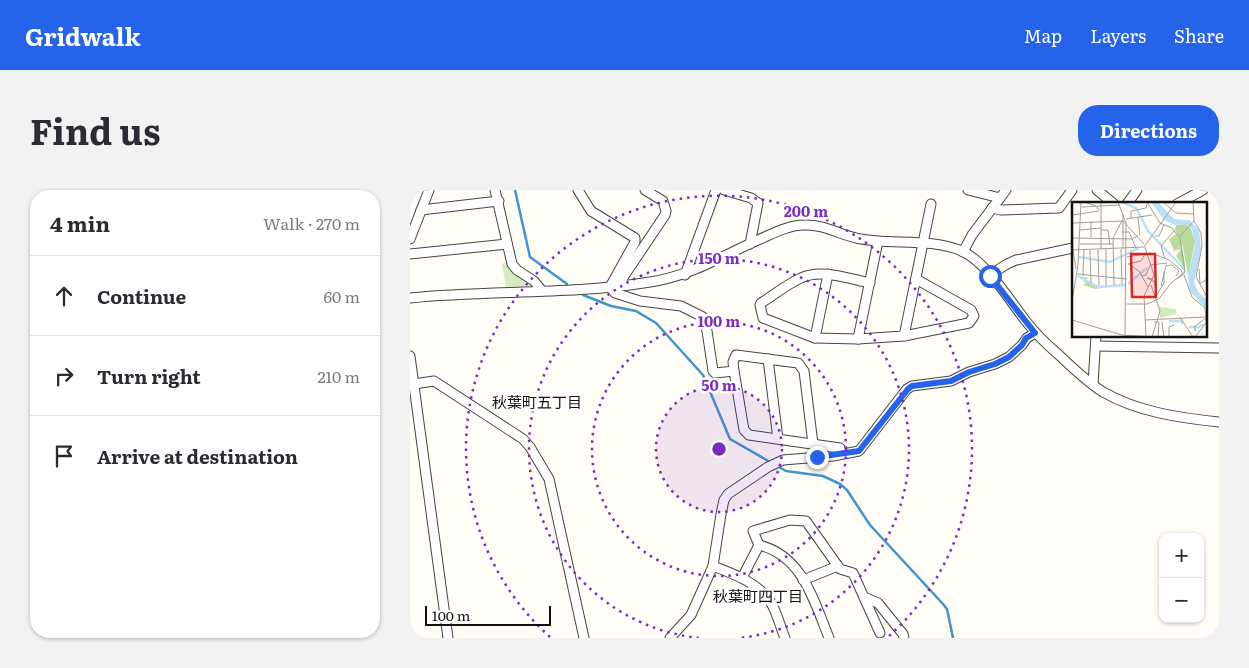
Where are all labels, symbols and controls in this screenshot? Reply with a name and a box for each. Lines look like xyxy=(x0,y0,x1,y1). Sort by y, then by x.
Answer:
text: Gridwalk xyxy=(25,18,141,53)
text: Map xyxy=(1024,22,1062,49)
text: Layers xyxy=(1090,22,1146,49)
text: Share xyxy=(1174,22,1224,49)
text: Find us xyxy=(30,104,160,156)
button: Directions xyxy=(1078,105,1219,156)
text: 200 m xyxy=(784,199,828,222)
inset map xyxy=(1072,202,1206,338)
text: 4 min xyxy=(50,207,110,238)
text: Walk · 270 m xyxy=(263,211,360,235)
text: 150 m xyxy=(698,246,740,269)
route start xyxy=(979,265,1002,288)
icon: ahead xyxy=(50,282,78,310)
text: Continue xyxy=(97,282,186,310)
text: 60 m xyxy=(323,284,360,308)
text: 100 m xyxy=(698,309,740,332)
icon: right xyxy=(50,362,78,390)
text: Turn right xyxy=(97,362,201,390)
text: 210 m xyxy=(317,364,360,388)
text: 50 m xyxy=(701,373,737,396)
district label: 秋葉町五丁目 xyxy=(492,390,582,413)
centre of rings xyxy=(710,440,728,458)
icon: arrive xyxy=(50,442,78,470)
text: Arrive at destination xyxy=(97,442,298,470)
route end xyxy=(806,446,829,469)
map controls xyxy=(1159,533,1204,623)
button: + xyxy=(1159,533,1204,578)
button: − xyxy=(1159,578,1204,623)
district label: 秋葉町四丁目 xyxy=(713,584,803,607)
scale bar xyxy=(425,603,551,626)
text: 100 m xyxy=(432,605,470,625)

